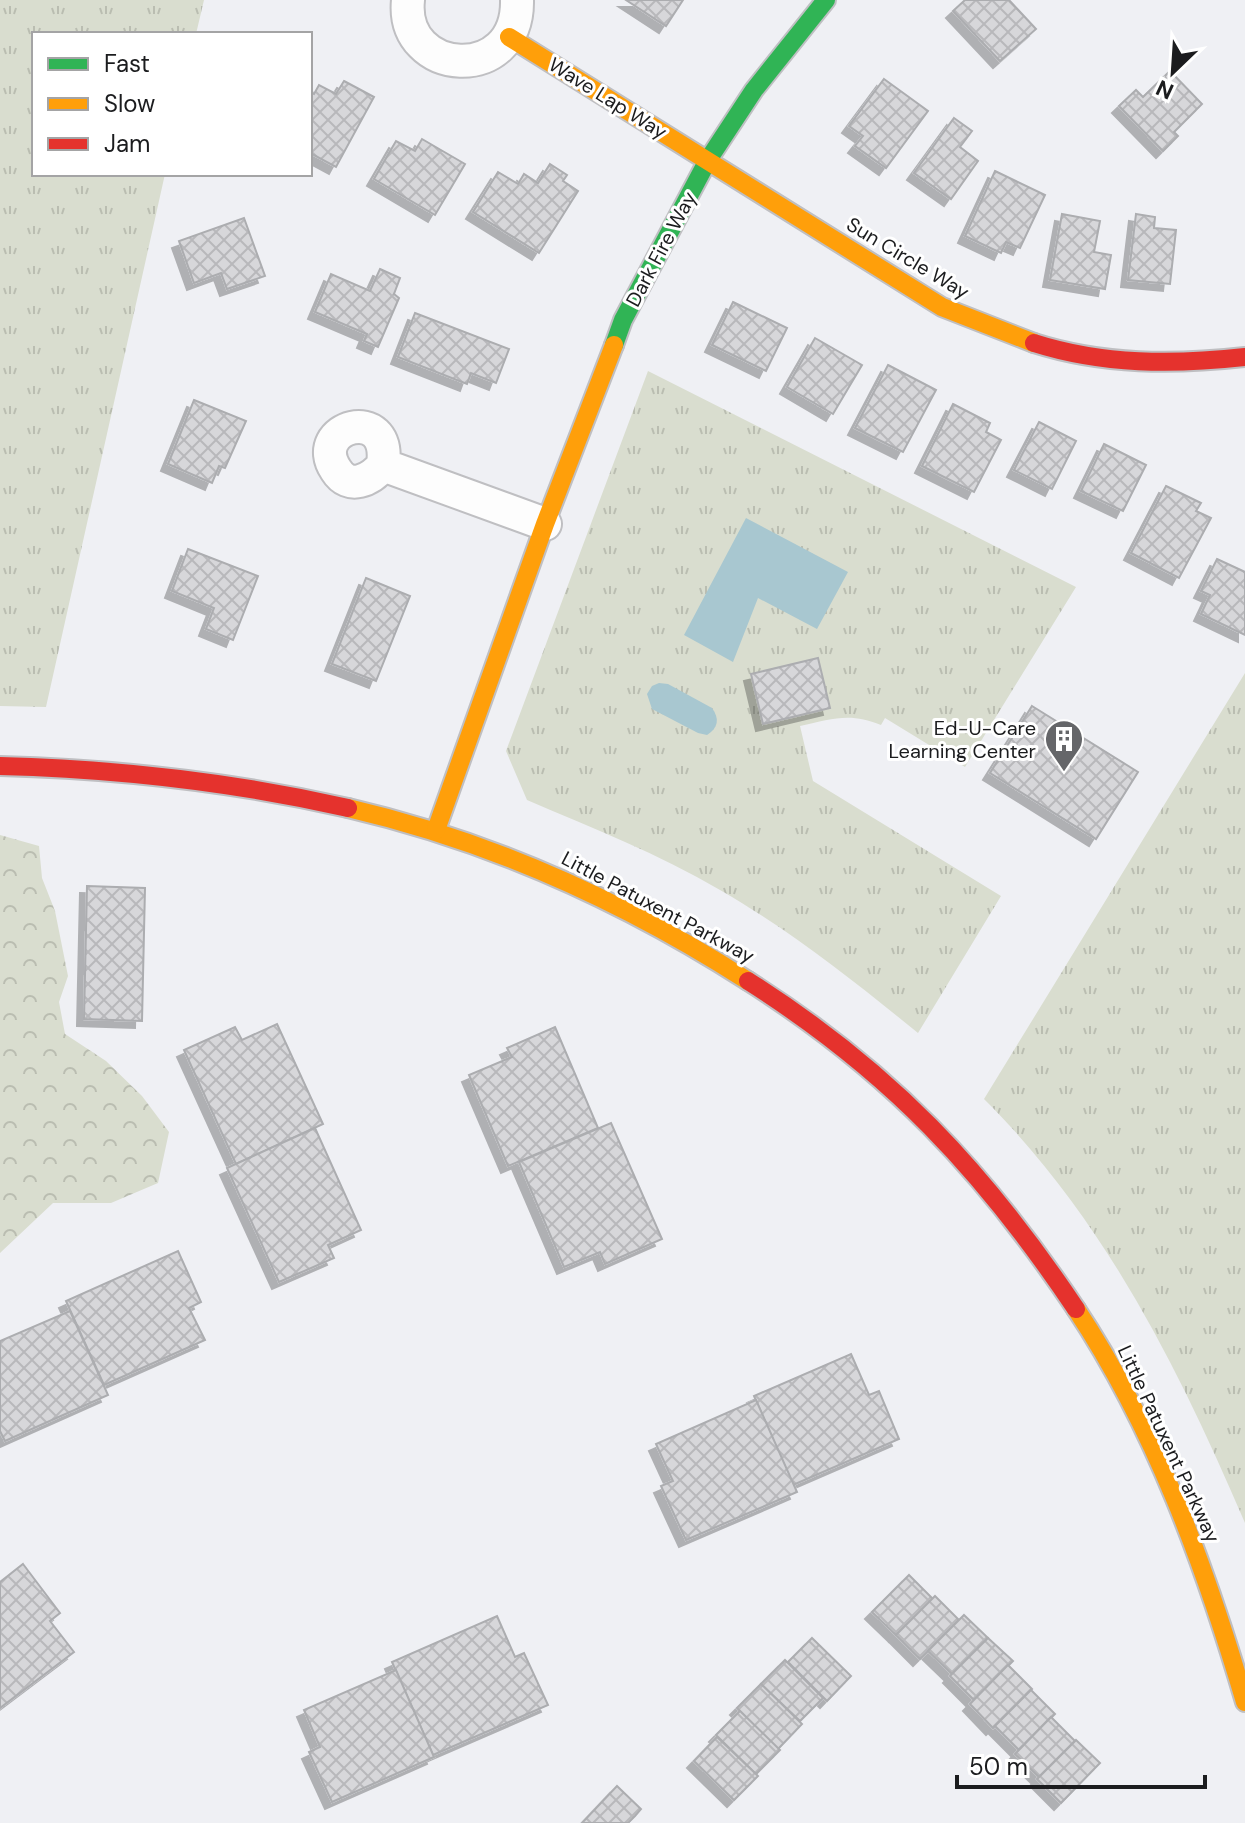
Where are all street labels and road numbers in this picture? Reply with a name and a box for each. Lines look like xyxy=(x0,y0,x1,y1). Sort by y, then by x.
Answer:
street label: Wave Lap Way xyxy=(544,51,672,145)
street label: Dark Fire Way xyxy=(620,187,702,311)
street label: Sun Circle Way xyxy=(842,211,974,305)
street label: Little Patuxent Parkway xyxy=(557,845,759,969)
street label: Little Patuxent Parkway xyxy=(1112,1341,1226,1547)

